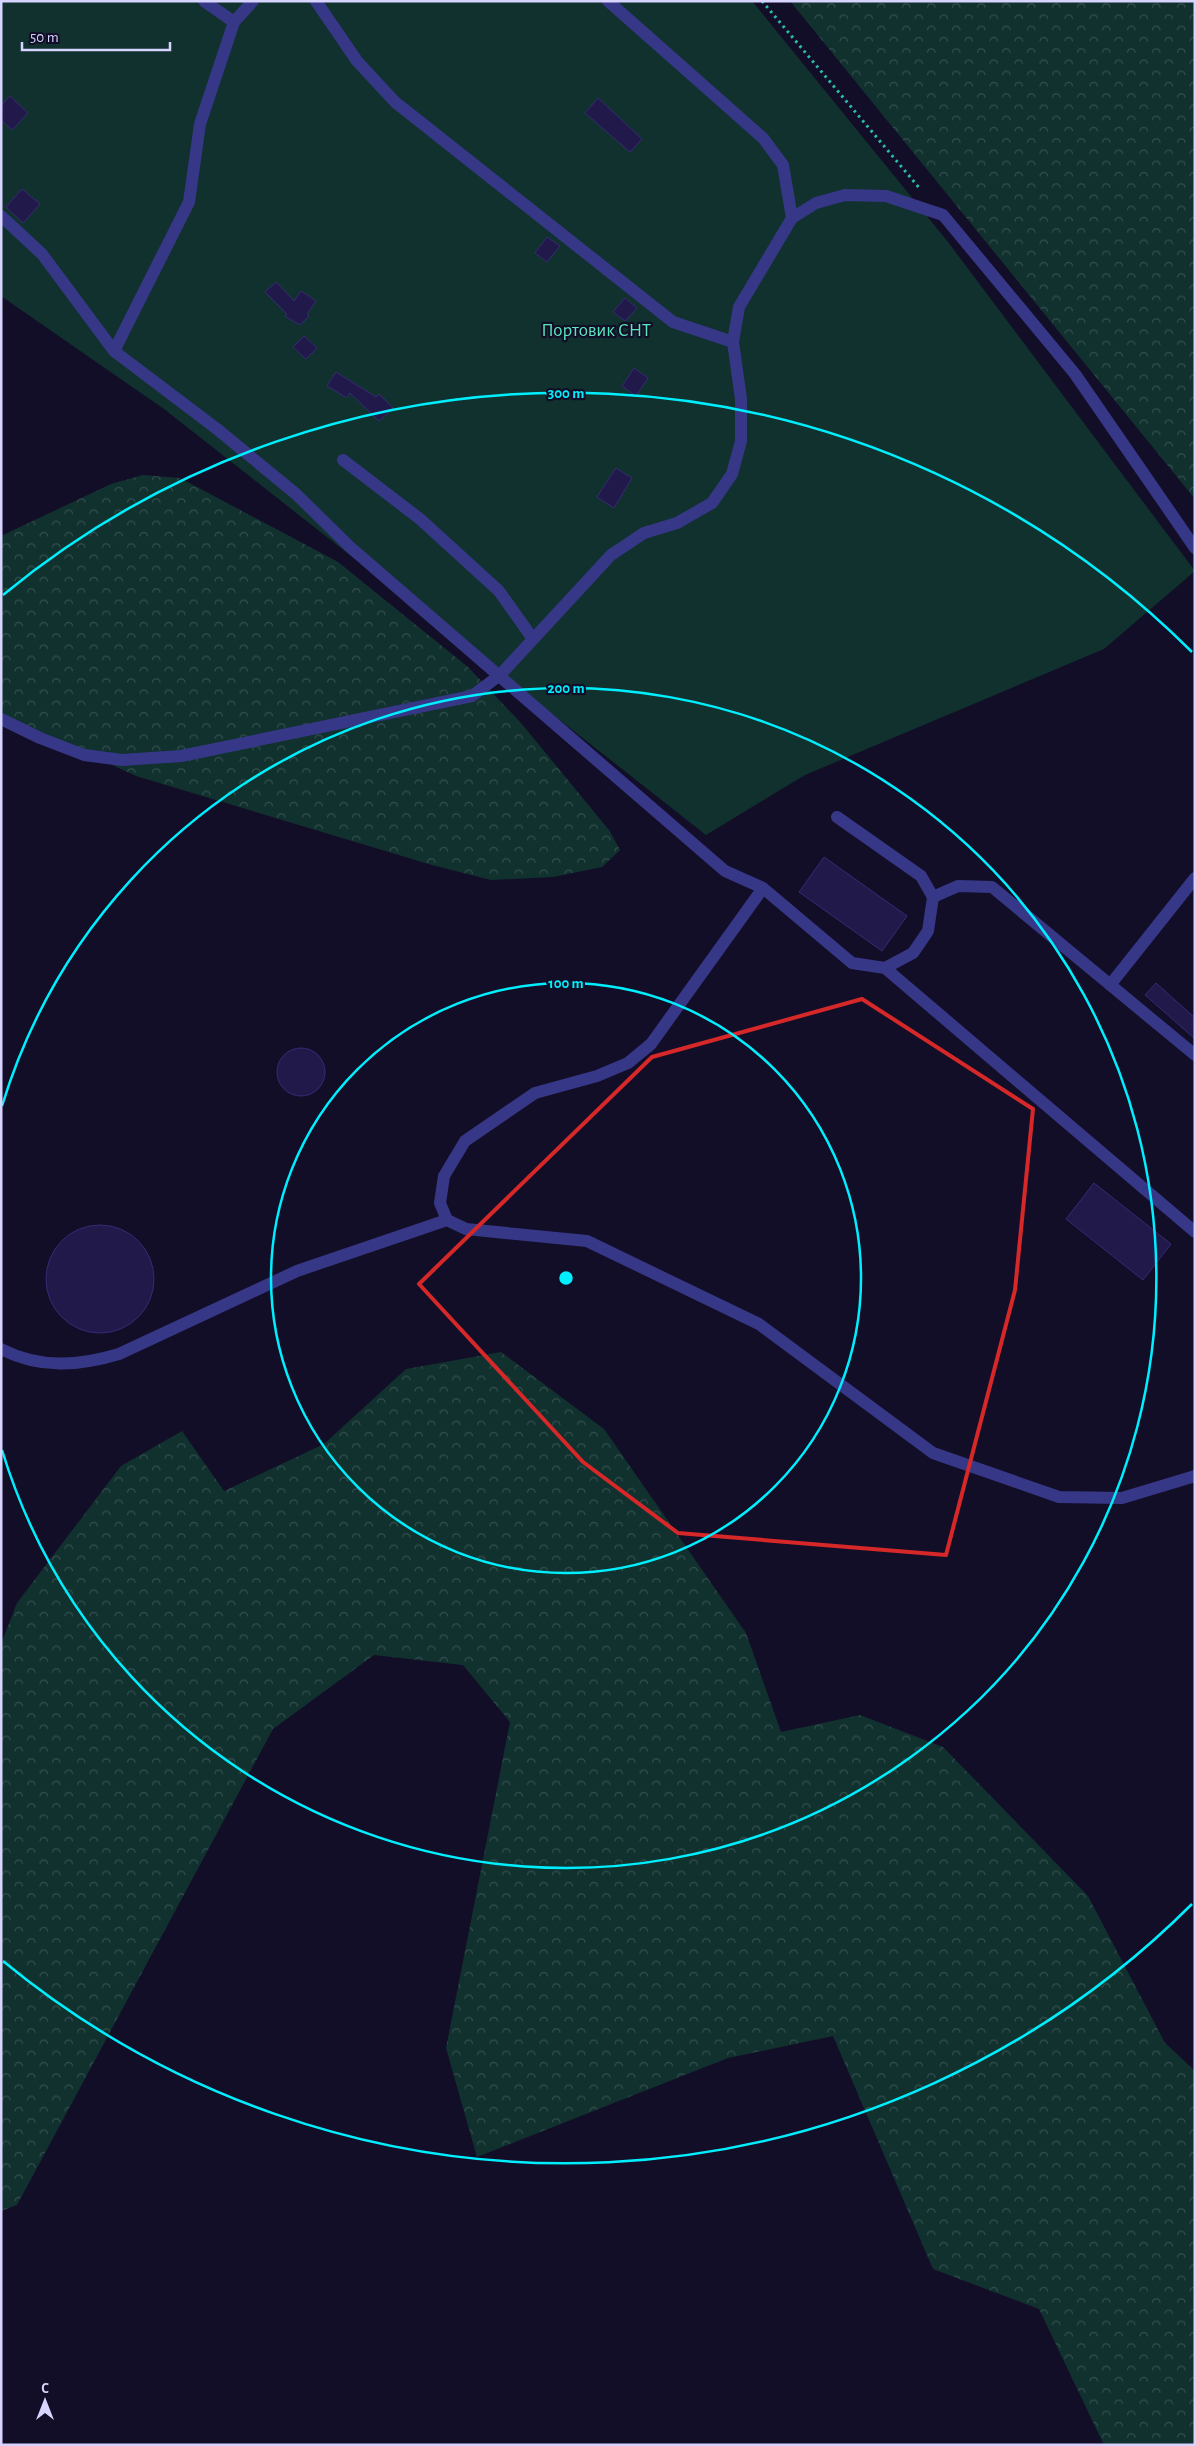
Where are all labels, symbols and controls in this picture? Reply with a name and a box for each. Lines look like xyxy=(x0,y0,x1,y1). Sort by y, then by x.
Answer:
scale bar xyxy=(22,20,170,52)
text: 50 m xyxy=(30,30,59,45)
park label: Портовик СНТ xyxy=(541,321,651,340)
text: 300 m xyxy=(548,386,584,401)
text: 200 m xyxy=(547,681,585,696)
text: 100 m xyxy=(548,976,584,991)
centre of rings xyxy=(557,1269,575,1287)
north arrow xyxy=(20,2376,70,2426)
text: С xyxy=(41,2382,49,2396)

